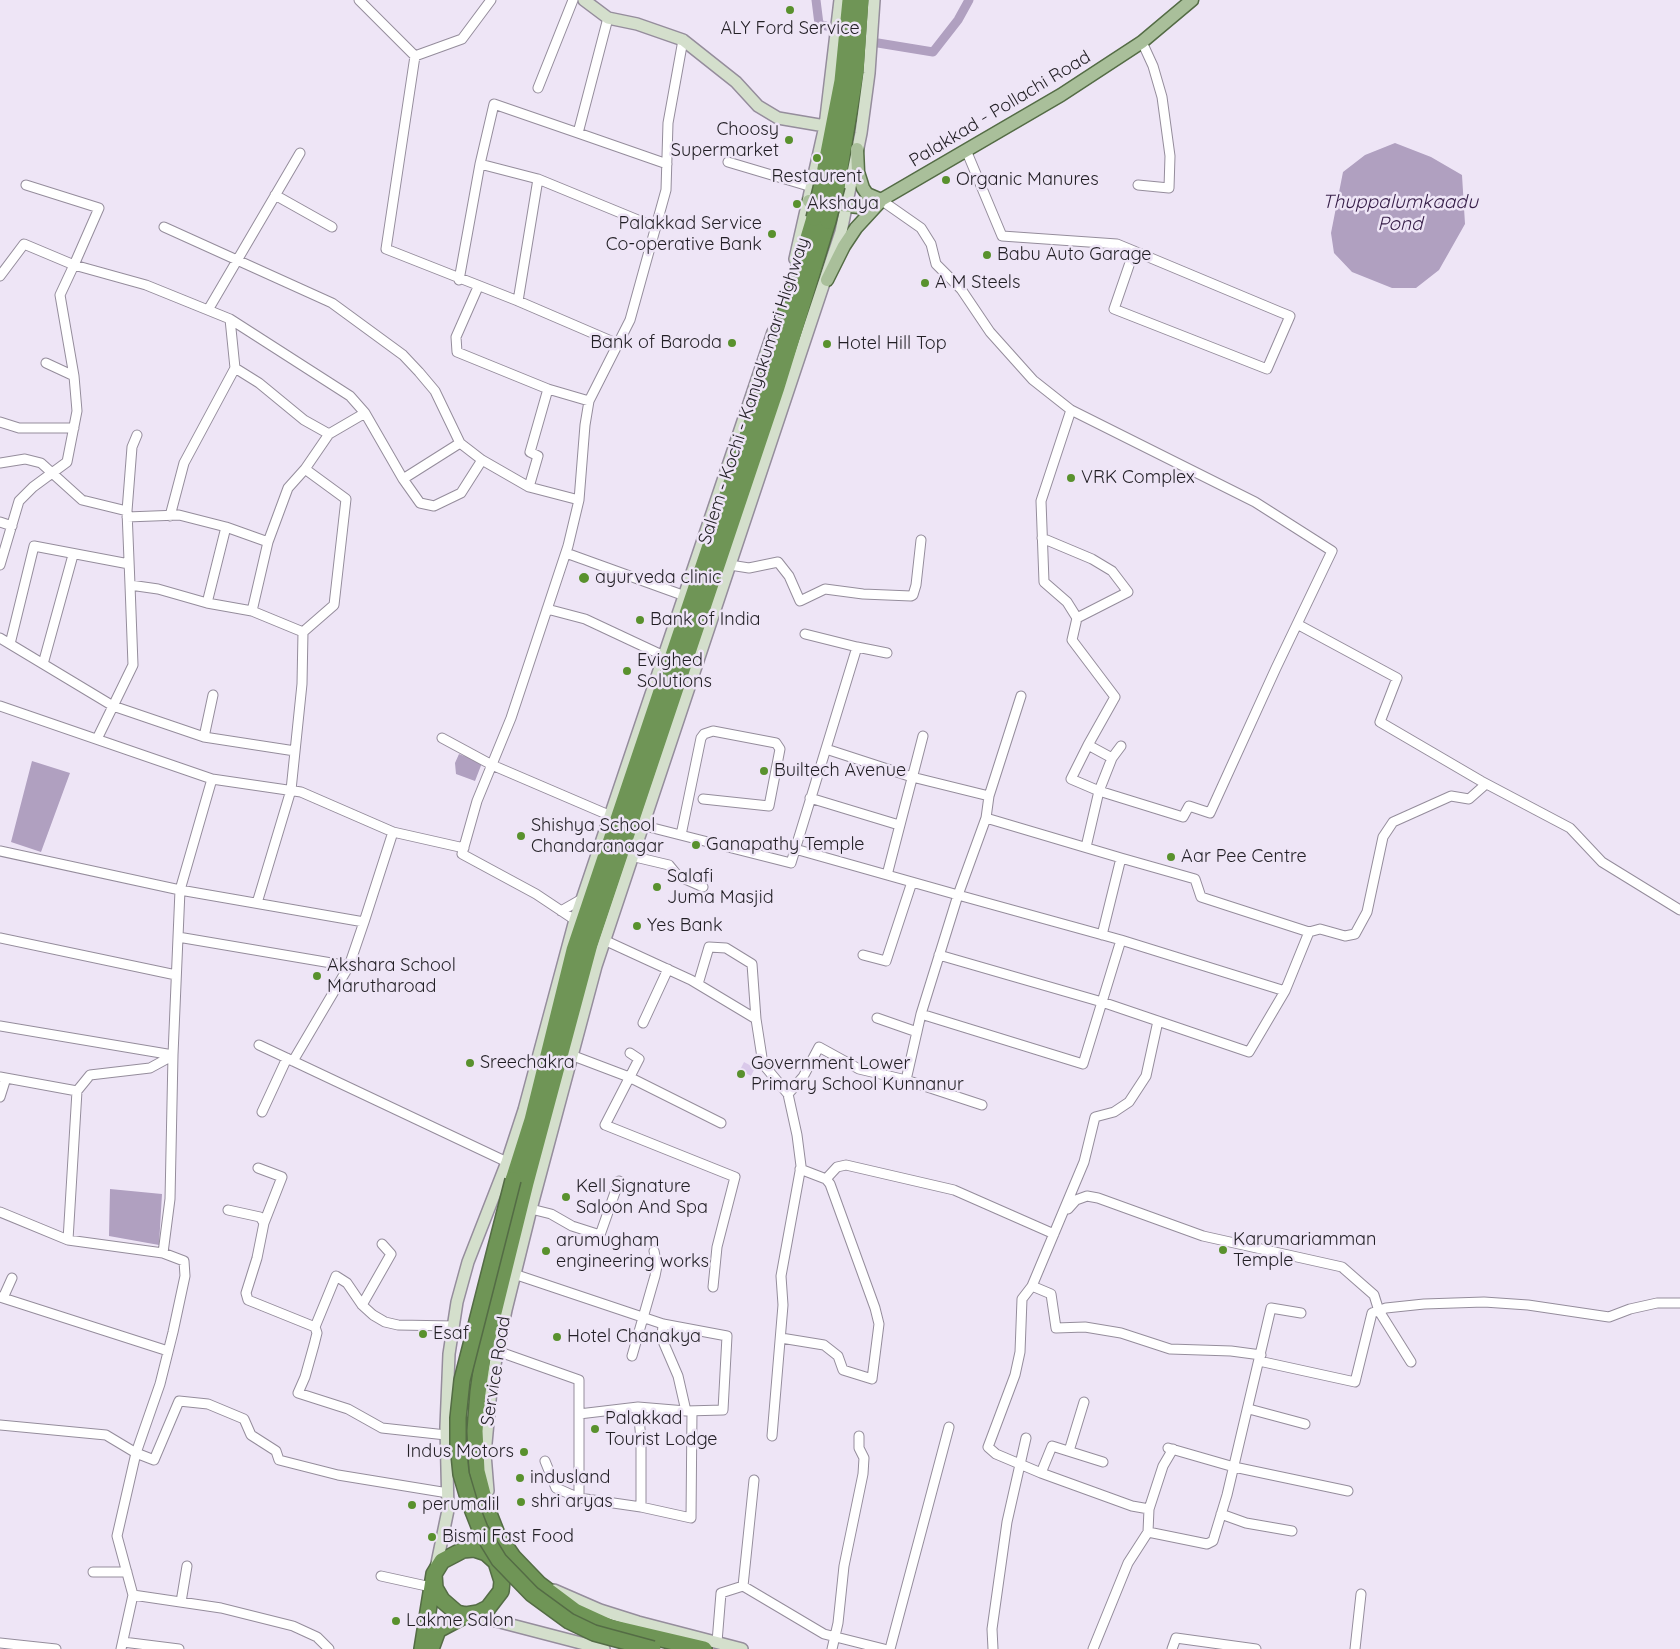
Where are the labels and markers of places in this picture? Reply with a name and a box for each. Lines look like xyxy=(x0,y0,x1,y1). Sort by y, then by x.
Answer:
marker: ALY Ford Service xyxy=(784,4,796,16)
place label: ALY Ford Service xyxy=(720,18,860,40)
place label: Choosy Supermarket xyxy=(671,119,779,162)
marker: Choosy Supermarket xyxy=(783,134,795,146)
marker: Restaurent xyxy=(811,152,823,164)
place label: Restaurent xyxy=(772,166,862,188)
place label: Organic Manures xyxy=(956,169,1099,191)
marker: Organic Manures xyxy=(940,174,952,186)
place label: Akshaya xyxy=(807,193,879,215)
marker: Akshaya xyxy=(791,198,803,210)
place label: Palakkad Service Co-operative Bank xyxy=(606,213,762,255)
marker: Palakkad Service Co-operative Bank xyxy=(766,228,778,240)
place label: Babu Auto Garage xyxy=(997,244,1152,266)
marker: Babu Auto Garage xyxy=(981,249,993,261)
place label: A M Steels xyxy=(935,272,1020,294)
marker: A M Steels xyxy=(919,277,931,289)
place label: Bank of Baroda xyxy=(590,332,722,354)
place label: Hotel Hill Top xyxy=(837,333,947,355)
marker: Bank of Baroda xyxy=(726,337,738,349)
marker: Hotel Hill Top xyxy=(821,338,833,350)
place label: VRK Complex xyxy=(1081,467,1195,489)
marker: VRK Complex xyxy=(1065,472,1077,484)
place label: ayurveda clinic xyxy=(595,567,721,589)
marker: ayurveda clinic xyxy=(577,571,591,585)
place label: Bank of India xyxy=(650,609,760,631)
marker: Bank of India xyxy=(634,614,646,626)
place label: Evighed Solutions xyxy=(637,650,712,692)
marker: Evighed Solutions xyxy=(621,665,633,677)
place label: Builtech Avenue xyxy=(774,760,906,782)
marker: Builtech Avenue xyxy=(758,765,770,777)
place label: Shishya School Chandaranagar xyxy=(531,815,664,858)
marker: Shishya School Chandaranagar xyxy=(515,830,527,842)
place label: Ganapathy Temple xyxy=(706,834,865,856)
marker: Ganapathy Temple xyxy=(690,839,702,851)
place label: Aar Pee Centre xyxy=(1181,846,1307,868)
marker: Aar Pee Centre xyxy=(1165,851,1177,863)
place label: Salafi Juma Masjid xyxy=(667,866,774,909)
marker: Salafi Juma Masjid xyxy=(651,881,663,893)
place label: Yes Bank xyxy=(647,915,723,937)
marker: Yes Bank xyxy=(631,920,643,932)
place label: Akshara School Marutharoad xyxy=(327,955,456,998)
marker: Akshara School Marutharoad xyxy=(311,970,323,982)
place label: Sreechakra xyxy=(480,1052,575,1074)
place label: Government Lower Primary School Kunnanur xyxy=(751,1053,964,1096)
marker: Sreechakra xyxy=(464,1057,476,1069)
marker: Government Lower Primary School Kunnanur xyxy=(735,1068,747,1080)
place label: Kell Signature Saloon And Spa xyxy=(576,1176,708,1218)
marker: Kell Signature Saloon And Spa xyxy=(560,1191,572,1203)
place label: Karumariamman Temple xyxy=(1233,1229,1376,1272)
place label: arumugham engineering works xyxy=(556,1230,709,1272)
marker: Karumariamman Temple xyxy=(1217,1244,1229,1256)
marker: arumugham engineering works xyxy=(540,1245,552,1257)
place label: Esaf xyxy=(433,1323,469,1345)
place label: Hotel Chanakya xyxy=(567,1326,701,1348)
marker: Esaf xyxy=(417,1328,429,1340)
marker: Hotel Chanakya xyxy=(551,1331,563,1343)
place label: Palakkad Tourist Lodge xyxy=(605,1408,717,1450)
marker: Palakkad Tourist Lodge xyxy=(589,1423,601,1435)
place label: Indus Motors xyxy=(406,1441,514,1463)
marker: Indus Motors xyxy=(518,1446,530,1458)
place label: indusland xyxy=(530,1467,610,1489)
marker: indusland xyxy=(514,1472,526,1484)
place label: shri aryas xyxy=(531,1491,613,1513)
place label: perumalil xyxy=(422,1494,500,1516)
marker: shri aryas xyxy=(515,1496,527,1508)
marker: perumalil xyxy=(406,1499,418,1511)
place label: Bismi Fast Food xyxy=(442,1526,574,1548)
marker: Bismi Fast Food xyxy=(426,1531,438,1543)
place label: Lakme Salon xyxy=(406,1610,514,1632)
marker: Lakme Salon xyxy=(390,1615,402,1627)

